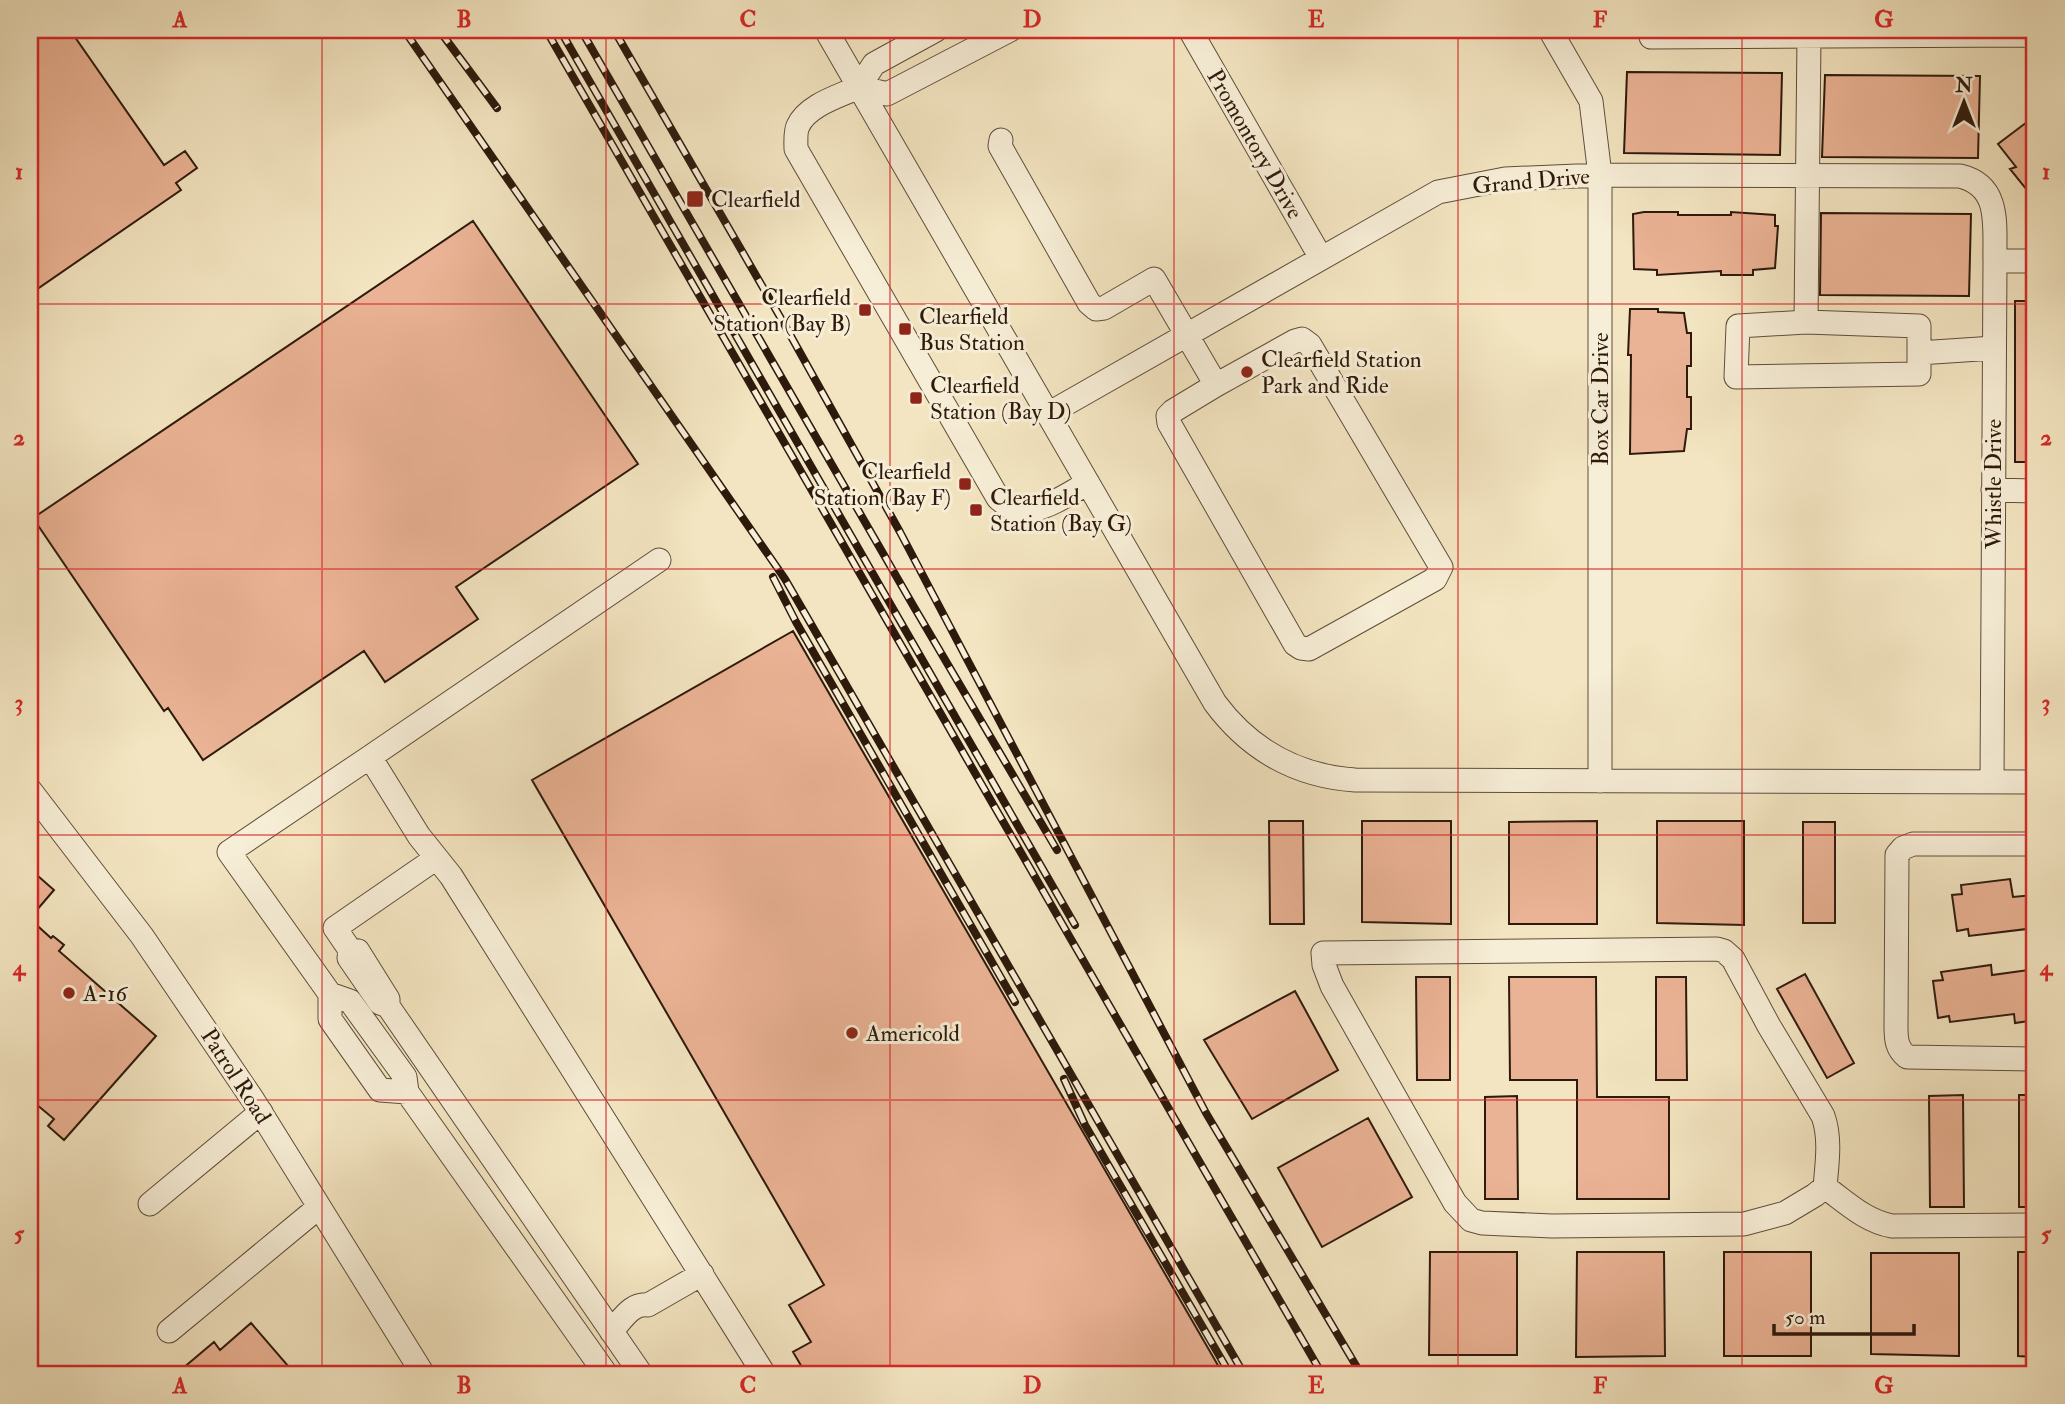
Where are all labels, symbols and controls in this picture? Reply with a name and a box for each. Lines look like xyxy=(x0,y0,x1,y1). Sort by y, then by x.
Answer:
text: A xyxy=(172,5,188,34)
text: B xyxy=(456,5,472,34)
text: C xyxy=(740,5,756,34)
text: D xyxy=(1023,5,1041,34)
text: E xyxy=(1308,5,1325,34)
text: F xyxy=(1593,5,1608,34)
text: G xyxy=(1874,5,1894,34)
street label: Promontory Drive xyxy=(1200,64,1310,224)
north arrow xyxy=(1928,66,1998,136)
text: N xyxy=(1954,74,1973,98)
text: 1 xyxy=(15,157,23,186)
text: 1 xyxy=(2042,157,2050,186)
street label: Grand Drive xyxy=(1471,161,1591,201)
place label: Clearfield xyxy=(711,185,801,214)
marker: Clearfield xyxy=(685,189,705,209)
place label: Clearfield Station (Bay B) xyxy=(713,283,851,338)
marker: Clearfield Station (Bay B) xyxy=(857,302,873,318)
place label: Clearfield Bus Station xyxy=(919,302,1025,357)
marker: Clearfield Bus Station xyxy=(897,321,913,337)
street label: Box Car Drive xyxy=(1586,332,1615,466)
place label: Clearfield Station Park and Ride xyxy=(1261,345,1422,400)
marker: Clearfield Station Park and Ride xyxy=(1239,364,1255,380)
place label: Clearfield Station (Bay D) xyxy=(930,371,1071,426)
marker: Clearfield Station (Bay D) xyxy=(908,390,924,406)
street label: Whistle Drive xyxy=(1979,419,2008,550)
text: 2 xyxy=(13,423,25,452)
text: 2 xyxy=(2040,423,2052,452)
place label: Clearfield Station (Bay F) xyxy=(814,457,951,512)
marker: Clearfield Station (Bay F) xyxy=(957,476,973,492)
place label: Clearfield Station (Bay G) xyxy=(990,483,1132,538)
marker: Clearfield Station (Bay G) xyxy=(968,502,984,518)
text: 3 xyxy=(15,688,23,717)
text: 3 xyxy=(2042,688,2050,717)
text: 4 xyxy=(12,953,27,982)
text: 4 xyxy=(2039,953,2054,982)
place label: A-16 xyxy=(82,979,128,1008)
marker: A-16 xyxy=(61,985,77,1001)
place label: Americold xyxy=(865,1019,960,1048)
street label: Patrol Road xyxy=(194,1023,278,1129)
marker: Americold xyxy=(844,1025,860,1041)
text: 5 xyxy=(14,1219,25,1248)
text: 5 xyxy=(2041,1219,2052,1248)
scale bar xyxy=(1774,1292,1914,1336)
text: 50 m xyxy=(1785,1304,1826,1331)
text: A xyxy=(172,1371,188,1400)
text: B xyxy=(456,1371,472,1400)
text: C xyxy=(740,1371,756,1400)
text: D xyxy=(1023,1371,1041,1400)
text: E xyxy=(1308,1371,1325,1400)
text: F xyxy=(1593,1371,1608,1400)
text: G xyxy=(1874,1371,1894,1400)

